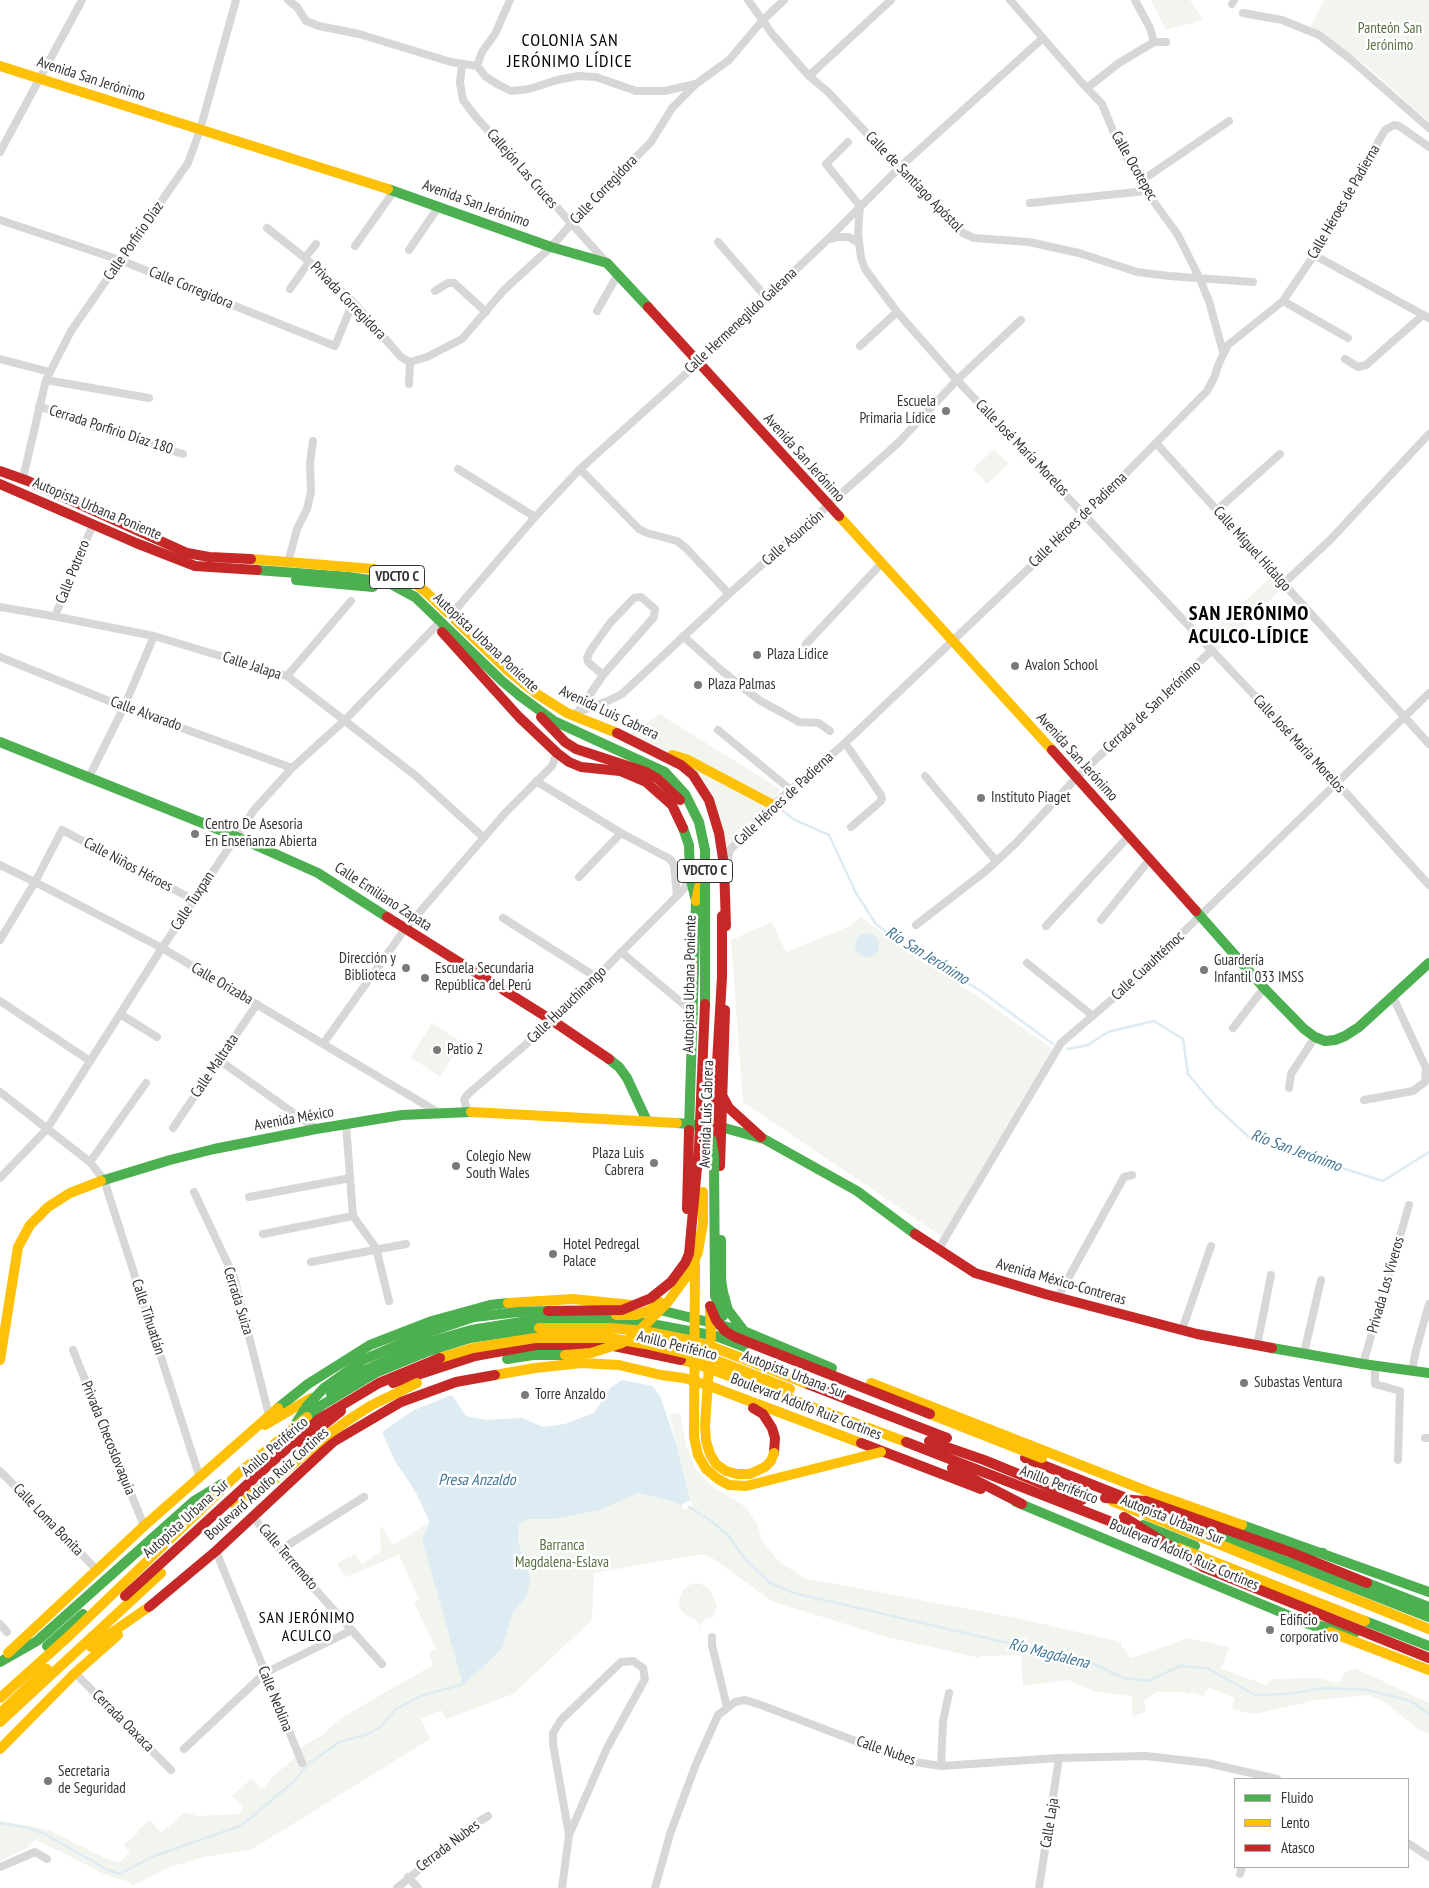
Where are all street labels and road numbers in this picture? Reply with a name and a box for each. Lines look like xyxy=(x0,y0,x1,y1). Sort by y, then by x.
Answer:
street label: Avenida San Jerónimo xyxy=(35,53,147,105)
street label: Callejón Las Cruces xyxy=(483,126,561,212)
street label: Calle de Santiago Apóstol xyxy=(861,128,967,236)
street label: Calle Ocotepec xyxy=(1107,128,1161,204)
street label: Calle Héroes de Padierna xyxy=(1304,142,1384,262)
street label: Calle Corregidora xyxy=(567,152,641,228)
street label: Avenida San Jerónimo xyxy=(420,176,532,232)
street label: Calle Porfirio Díaz xyxy=(100,198,168,284)
street label: Privada Corregidora xyxy=(306,258,390,344)
street label: Calle Corregidora xyxy=(146,263,236,313)
street label: Calle Hermenegildo Galeana xyxy=(681,264,801,378)
street label: Calle José María Morelos xyxy=(971,396,1073,500)
street label: Cerrada Porfirio Díaz 180 xyxy=(47,402,175,458)
street label: Avenida San Jerónimo xyxy=(760,410,848,506)
street label: Calle Héroes de Padierna xyxy=(1025,469,1131,571)
street label: Autopista Urbana Poniente xyxy=(30,474,164,544)
street label: Calle Miguel Hidalgo xyxy=(1209,503,1295,595)
street label: Calle Asunción xyxy=(758,506,828,570)
street label: Calle Potrero xyxy=(52,538,94,606)
road number: VDCTO C xyxy=(370,566,424,588)
street label: Autopista Urbana Poniente xyxy=(429,589,543,697)
street label: Calle Jalapa xyxy=(220,648,284,684)
street label: Cerrada de San Jerónimo xyxy=(1099,657,1205,757)
street label: Avenida Luis Cabrera xyxy=(556,682,662,744)
street label: Calle José María Morelos xyxy=(1249,691,1349,797)
street label: Calle Alvarado xyxy=(108,693,184,735)
street label: Avenida San Jerónimo xyxy=(1033,709,1121,805)
street label: Calle Héroes de Padierna xyxy=(731,748,837,850)
street label: Calle Niños Héroes xyxy=(81,834,175,896)
street label: Calle Emiliano Zapata xyxy=(331,859,435,935)
road number: VDCTO C xyxy=(678,859,732,882)
street label: Calle Tuxpan xyxy=(167,868,219,934)
street label: Autopista Urbana Poniente xyxy=(680,915,700,1053)
street label: Calle Cuauhtémoc xyxy=(1108,928,1188,1004)
street label: Calle Orizaba xyxy=(188,959,256,1009)
street label: Calle Huauchinango xyxy=(524,963,610,1047)
street label: Calle Maltrata xyxy=(187,1031,243,1101)
street label: Avenida Luis Cabrera xyxy=(696,1060,718,1168)
street label: Avenida México xyxy=(253,1103,335,1135)
street label: Privada Los Viveros xyxy=(1364,1235,1408,1335)
street label: Avenida México-Contreras xyxy=(994,1255,1128,1309)
street label: Cerrada Suiza xyxy=(219,1265,257,1337)
street label: Calle Tihuatlán xyxy=(127,1277,169,1357)
street label: Anillo Periférico xyxy=(635,1327,719,1365)
street label: Autopista Urbana Sur xyxy=(740,1347,848,1403)
street label: Boulevard Adolfo Ruiz Cortines xyxy=(728,1370,884,1444)
street label: Privada Checoslovaquia xyxy=(77,1378,139,1498)
street label: Anillo Periférico xyxy=(238,1413,312,1481)
street label: Boulevard Adolfo Ruiz Cortines xyxy=(201,1424,333,1544)
street label: Anillo Periférico xyxy=(1017,1462,1101,1508)
street label: Autopista Urbana Sur xyxy=(139,1476,233,1562)
street label: Calle Loma Bonita xyxy=(9,1480,87,1560)
street label: Autopista Urbana Sur xyxy=(1118,1491,1226,1549)
street label: Boulevard Adolfo Ruiz Cortines xyxy=(1107,1515,1261,1595)
street label: Calle Terremoto xyxy=(254,1520,322,1594)
street label: Calle Neblina xyxy=(254,1664,296,1734)
street label: Cerrada Oaxaca xyxy=(88,1686,158,1756)
street label: Calle Nubes xyxy=(854,1732,918,1770)
street label: Calle Laja xyxy=(1037,1797,1063,1849)
street label: Cerrada Nubes xyxy=(413,1816,483,1876)

